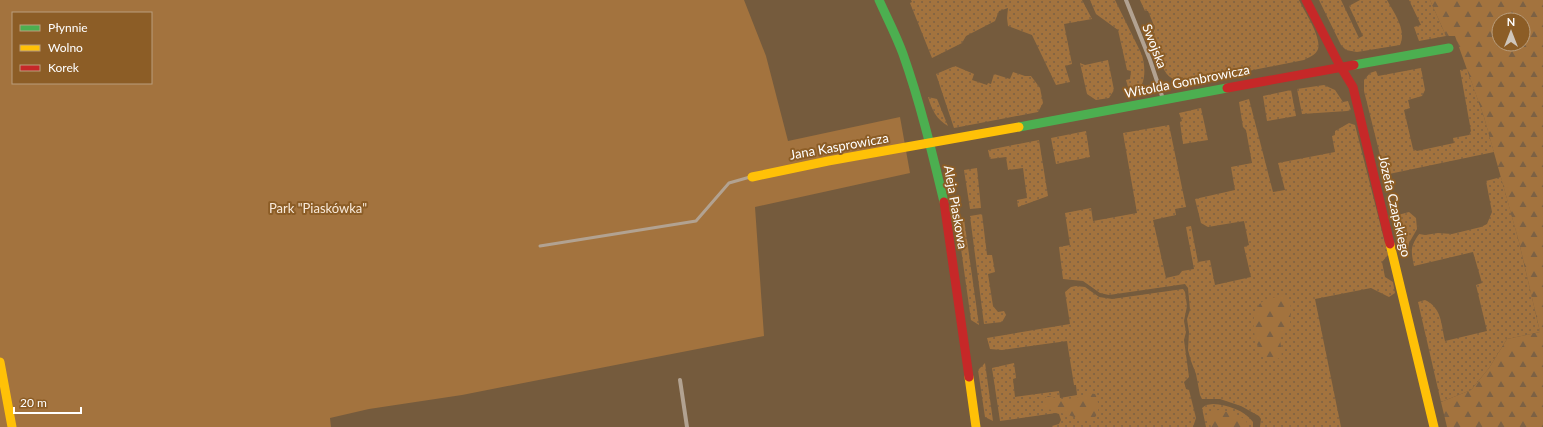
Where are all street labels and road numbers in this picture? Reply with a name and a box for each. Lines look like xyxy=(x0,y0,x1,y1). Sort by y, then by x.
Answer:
street label: Swojska xyxy=(1139,22,1171,70)
street label: Witolda Gombrowicza xyxy=(1123,61,1251,101)
street label: Jana Kasprowicza xyxy=(788,129,890,163)
street label: Józefa Czapskiego xyxy=(1376,154,1414,258)
street label: Aleja Piaskowa xyxy=(941,164,971,250)

